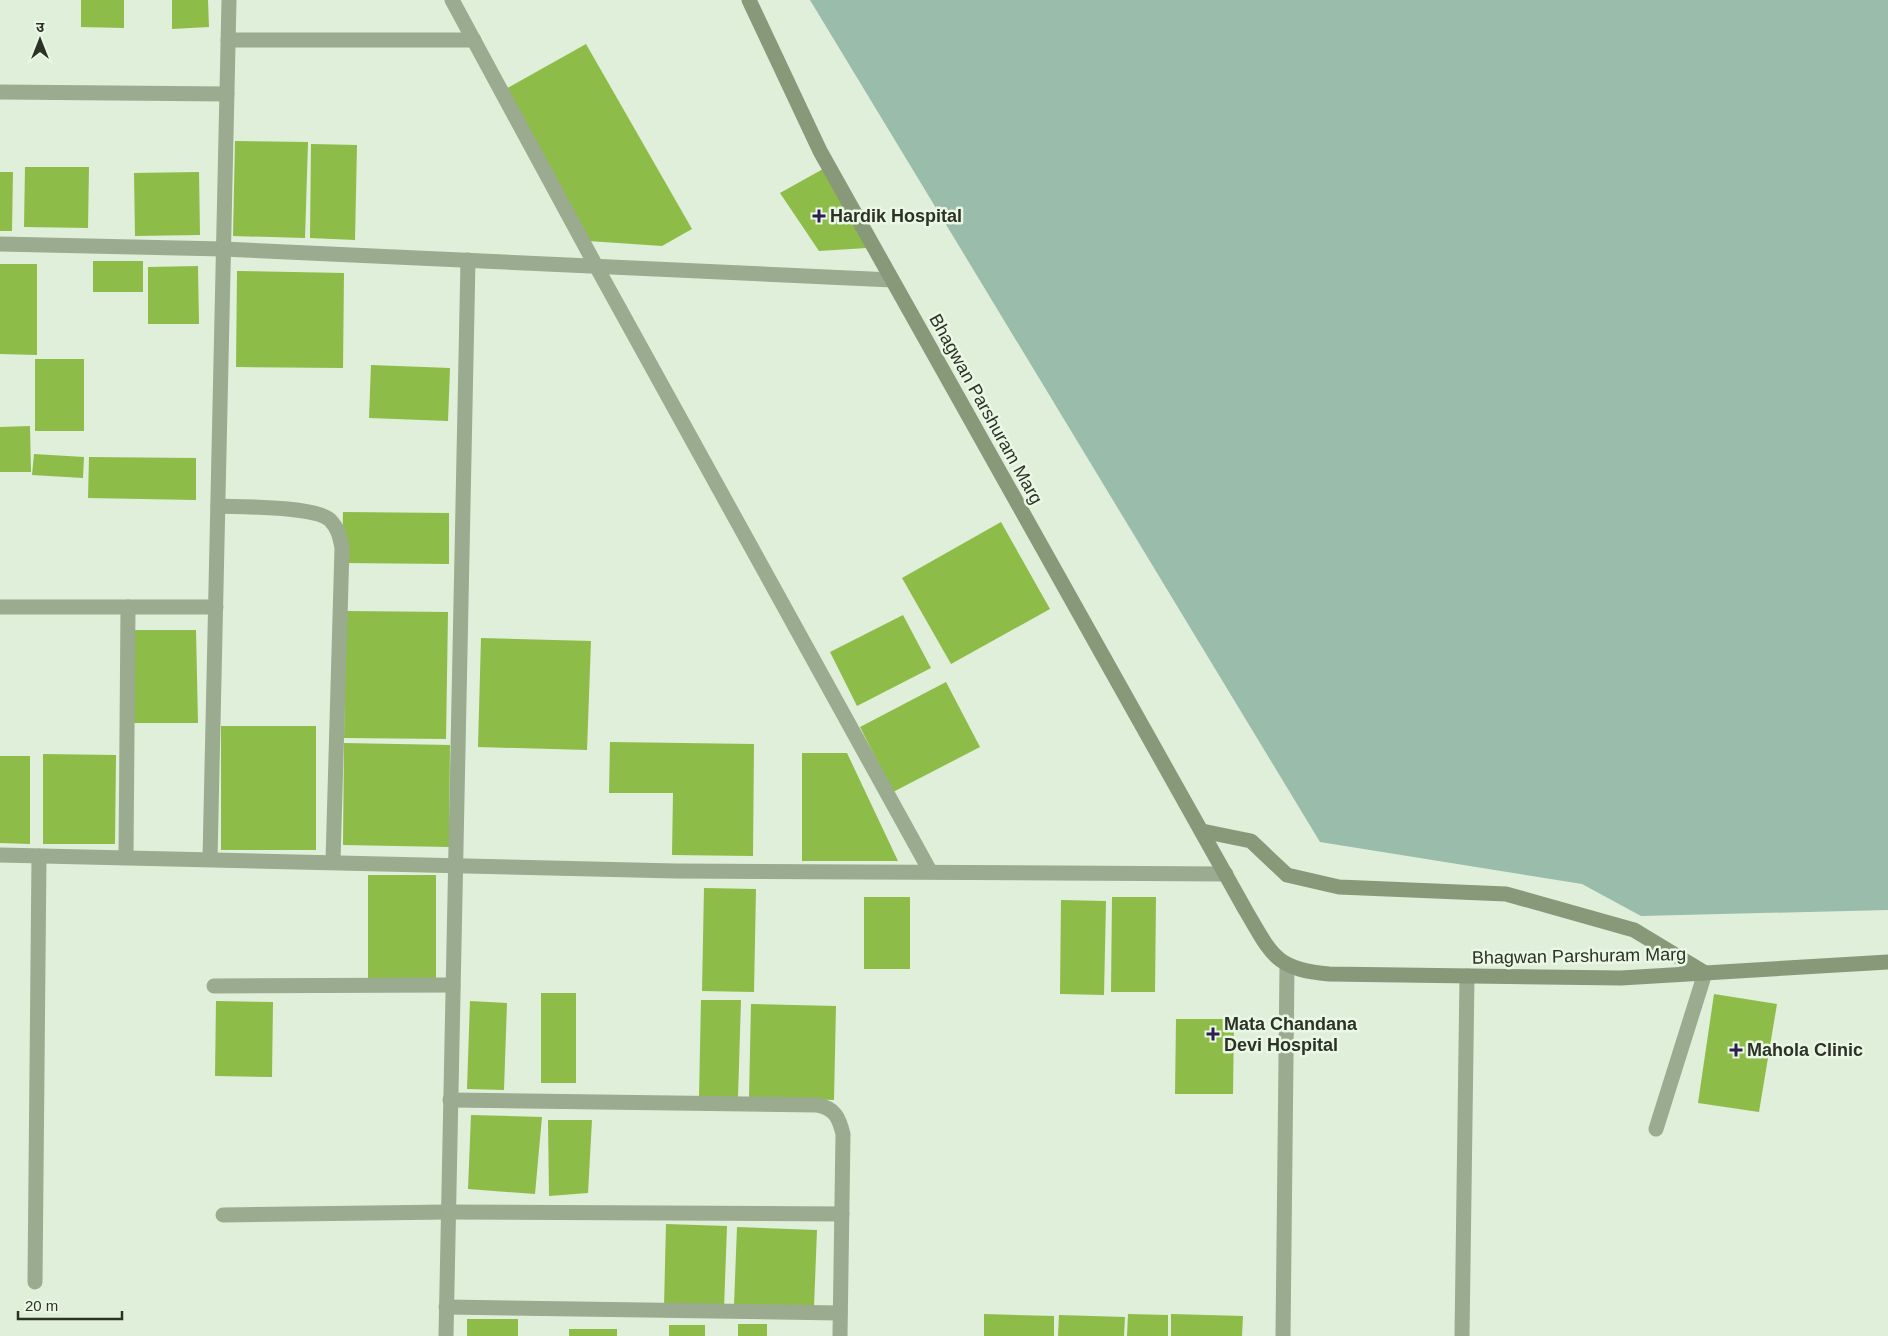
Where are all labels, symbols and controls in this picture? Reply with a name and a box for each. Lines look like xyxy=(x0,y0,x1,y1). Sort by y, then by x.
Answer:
north arrow xyxy=(15,15,65,65)
text: उ xyxy=(36,19,45,35)
place label: Hardik Hospital xyxy=(830,206,962,226)
marker: Hardik Hospital xyxy=(812,209,826,223)
street label: Bhagwan Parshuram Marg xyxy=(925,311,1047,507)
street label: Bhagwan Parshuram Marg xyxy=(1472,944,1686,968)
place label: Mata Chandana Devi Hospital xyxy=(1224,1014,1358,1055)
marker: Mata Chandana Devi Hospital xyxy=(1206,1027,1220,1041)
place label: Mahola Clinic xyxy=(1747,1040,1863,1060)
marker: Mahola Clinic xyxy=(1729,1043,1743,1057)
scale bar xyxy=(18,1288,121,1320)
text: 20 m xyxy=(25,1297,58,1314)

